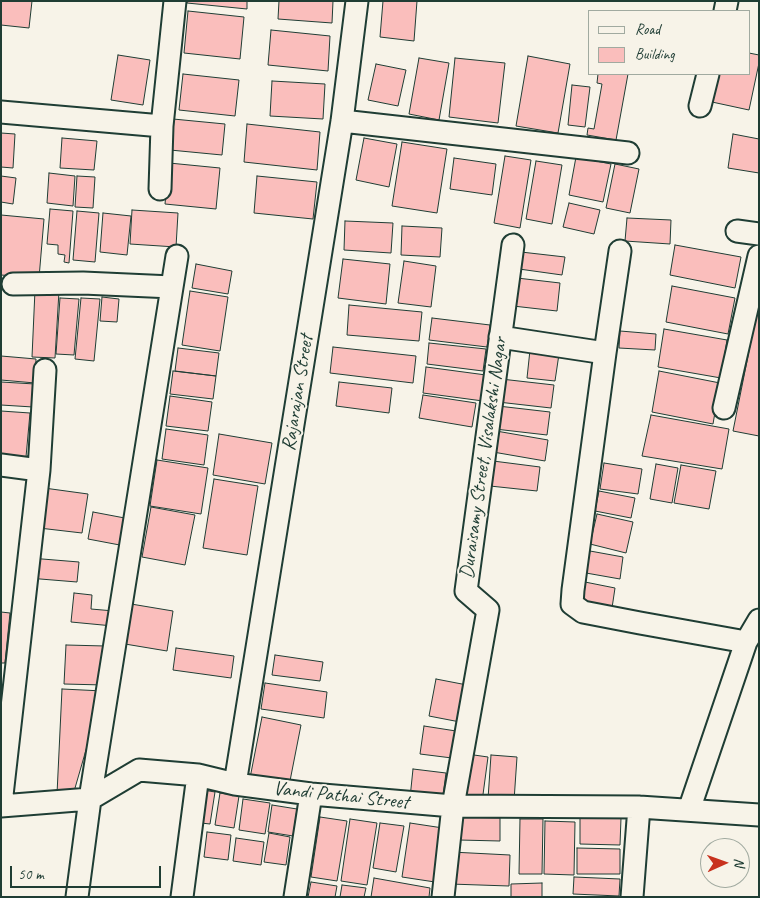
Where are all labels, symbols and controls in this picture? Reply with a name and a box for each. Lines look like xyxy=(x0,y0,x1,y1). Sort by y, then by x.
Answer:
legend xyxy=(588,10,750,75)
text: Road xyxy=(635,20,660,39)
text: Building xyxy=(635,45,674,64)
street label: Rajarajan Street xyxy=(277,333,319,453)
street label: Duraisamy Street, Visalakshi Nagar xyxy=(455,336,513,580)
street label: Vandi Pathai Street xyxy=(272,777,410,815)
north arrow xyxy=(700,838,750,888)
scale bar xyxy=(12,856,164,888)
text: N xyxy=(731,858,748,867)
text: 50 m xyxy=(18,865,44,884)

